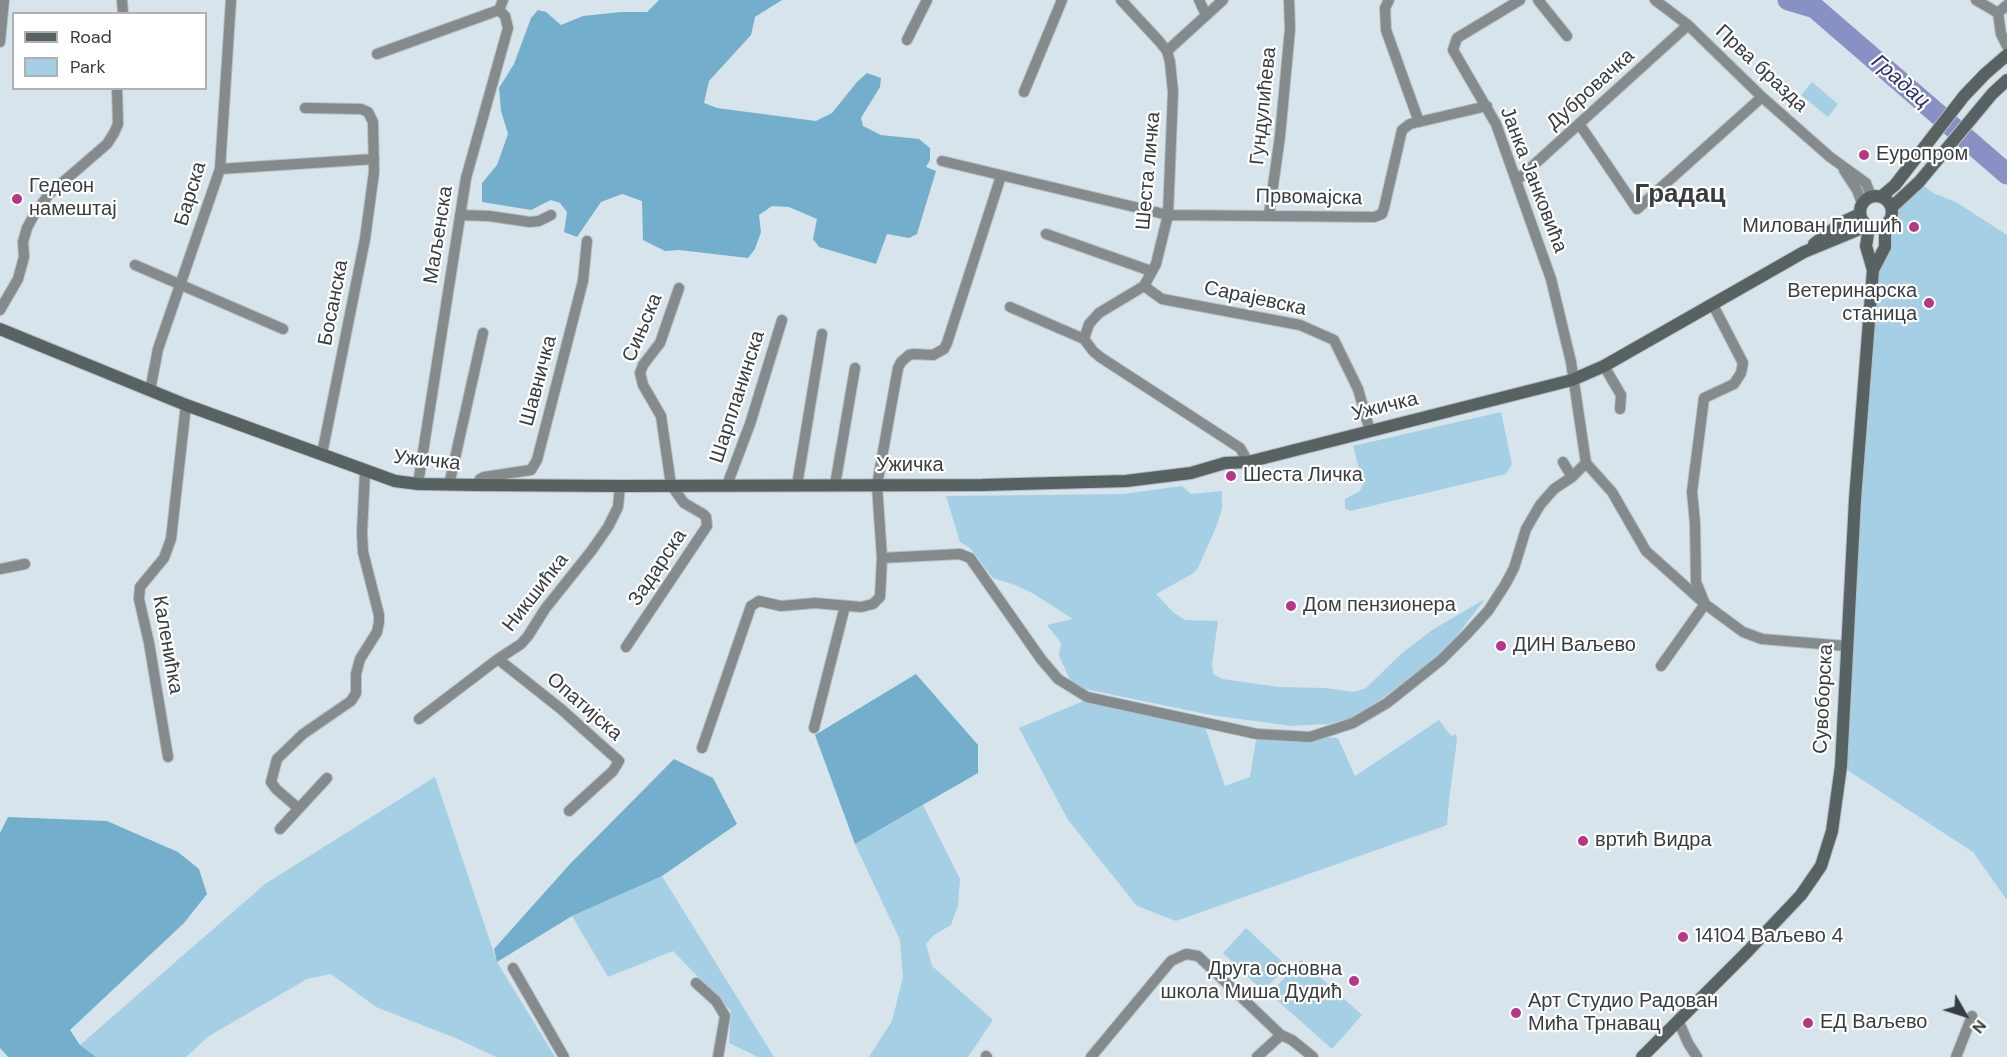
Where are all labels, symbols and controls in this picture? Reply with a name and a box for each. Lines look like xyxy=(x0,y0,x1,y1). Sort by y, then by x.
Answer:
legend xyxy=(12,12,207,90)
street label: Прва бразда xyxy=(1710,20,1812,118)
text: Road xyxy=(70,25,112,49)
street label: Дубровачка xyxy=(1542,44,1640,136)
street label: Гундулићева xyxy=(1246,46,1282,166)
water label: Градац xyxy=(1866,50,1934,114)
text: Park xyxy=(70,55,106,79)
street label: Јанка Јанковића xyxy=(1494,104,1572,256)
street label: Шеста личка xyxy=(1132,111,1166,231)
place label: Еуропром xyxy=(1876,143,1968,167)
marker: Еуропром xyxy=(1857,148,1871,162)
street label: Барска xyxy=(170,159,212,229)
place label: Гедеон намештај xyxy=(29,175,117,222)
district label: Градац xyxy=(1634,179,1726,211)
street label: Маљенска xyxy=(419,184,459,286)
street label: Првомајска xyxy=(1255,185,1363,211)
marker: Гедеон намештај xyxy=(10,192,24,206)
place label: Милован Глишић xyxy=(1742,215,1902,239)
marker: Милован Глишић xyxy=(1907,220,1921,234)
street label: Босанска xyxy=(314,258,354,348)
street label: Сарајевска xyxy=(1201,276,1309,322)
place label: Ветеринарска станица xyxy=(1787,280,1917,327)
street label: Сињска xyxy=(618,290,668,366)
marker: Ветеринарска станица xyxy=(1922,296,1936,310)
street label: Шарпланинска xyxy=(705,328,771,466)
street label: Шавничка xyxy=(515,333,563,429)
street label: Ужичка xyxy=(1349,387,1421,427)
street label: Ужичка xyxy=(392,446,462,476)
street label: Ужичка xyxy=(876,454,944,478)
place label: Шеста Личка xyxy=(1243,464,1363,488)
marker: Шеста Личка xyxy=(1224,469,1238,483)
street label: Задарска xyxy=(624,525,692,611)
street label: Никшићка xyxy=(498,549,574,637)
street label: Каленићка xyxy=(147,594,187,696)
place label: Дом пензионера xyxy=(1303,594,1456,618)
marker: Дом пензионера xyxy=(1284,599,1298,613)
place label: ДИН Ваљево xyxy=(1513,634,1636,658)
marker: ДИН Ваљево xyxy=(1494,639,1508,653)
street label: Сувоборска xyxy=(1809,643,1839,755)
street label: Опатијска xyxy=(541,668,627,746)
place label: вртић Видра xyxy=(1595,829,1712,853)
marker: вртић Видра xyxy=(1576,834,1590,848)
place label: 14104 Ваљево 4 xyxy=(1695,925,1843,949)
marker: 14104 Ваљево 4 xyxy=(1676,930,1690,944)
place label: Друга основна школа Миша Дудић xyxy=(1161,958,1342,1005)
marker: Друга основна школа Миша Дудић xyxy=(1347,974,1361,988)
north arrow xyxy=(1935,985,1995,1045)
place label: Арт Студио Радован Мића Трнавац xyxy=(1528,990,1718,1037)
marker: Арт Студио Радован Мића Трнавац xyxy=(1509,1006,1523,1020)
place label: ЕД Ваљево xyxy=(1820,1011,1927,1035)
text: N xyxy=(1968,1015,1991,1038)
marker: ЕД Ваљево xyxy=(1801,1016,1815,1030)

